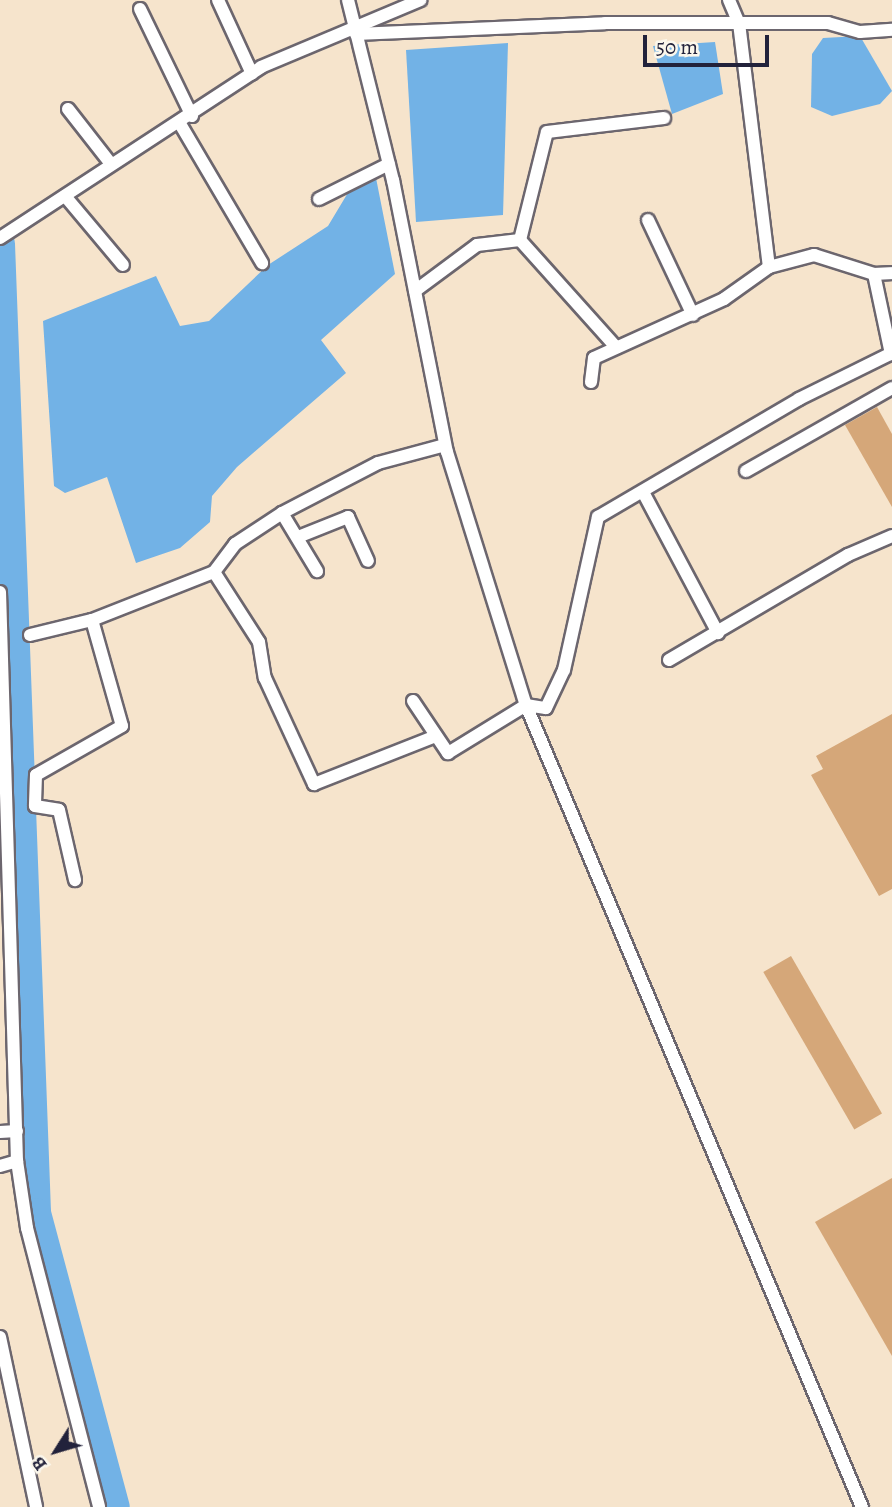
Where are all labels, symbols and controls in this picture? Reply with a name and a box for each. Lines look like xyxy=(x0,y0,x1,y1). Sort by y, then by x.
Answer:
scale bar xyxy=(647,21,773,65)
text: 50 m xyxy=(656,33,698,61)
north arrow xyxy=(21,1416,91,1486)
text: B xyxy=(25,1451,53,1476)

